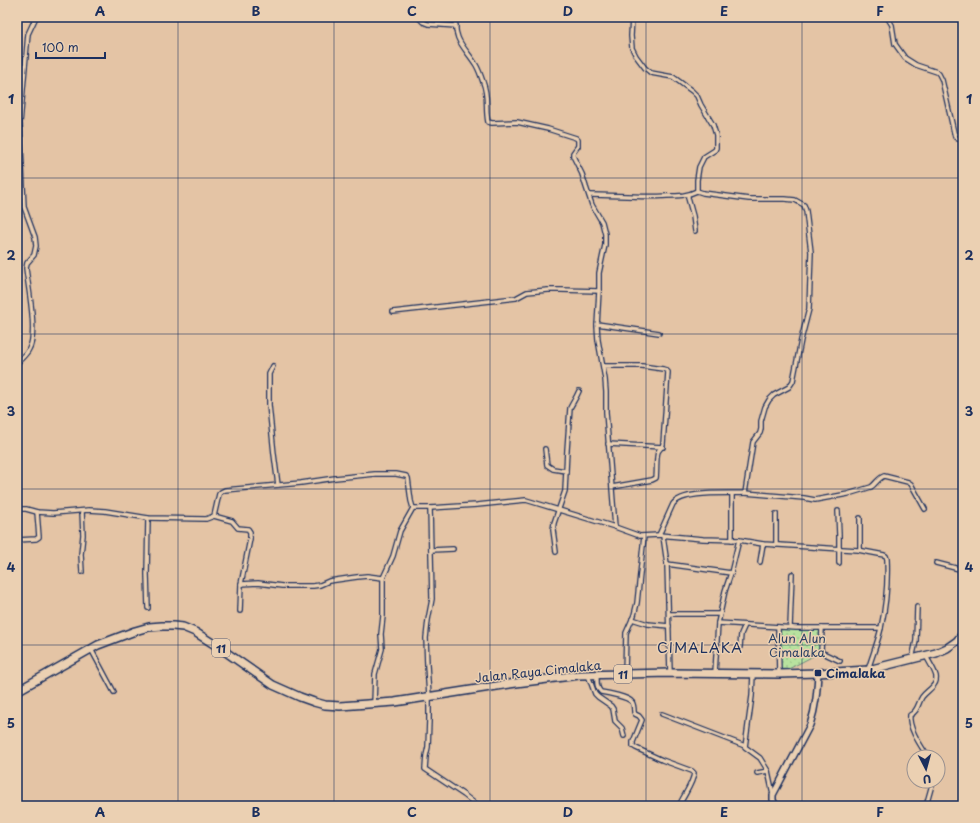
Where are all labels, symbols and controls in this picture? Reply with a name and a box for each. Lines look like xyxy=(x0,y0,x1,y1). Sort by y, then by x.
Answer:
text: A xyxy=(95,1,105,20)
text: B xyxy=(252,1,261,20)
text: C xyxy=(407,1,417,20)
text: D xyxy=(563,1,573,20)
text: E xyxy=(720,1,728,20)
text: F xyxy=(876,1,884,20)
scale bar xyxy=(36,34,105,60)
text: 100 m xyxy=(42,38,79,56)
text: 1 xyxy=(8,89,14,108)
text: 1 xyxy=(966,89,972,108)
text: 2 xyxy=(6,245,16,264)
text: 2 xyxy=(964,245,974,264)
text: 3 xyxy=(7,401,16,420)
text: 3 xyxy=(965,401,974,420)
text: 4 xyxy=(7,557,16,576)
text: 4 xyxy=(965,557,974,576)
park label: Alun Alun Cimalaka xyxy=(768,629,826,661)
district label: CIMALAKA xyxy=(657,637,743,658)
road number: 11 xyxy=(212,639,230,657)
street label: Jalan Raya Cimalaka xyxy=(474,655,602,687)
place label: Cimalaka xyxy=(826,664,886,682)
road number: 11 xyxy=(614,665,632,683)
marker: Cimalaka xyxy=(813,668,823,678)
text: 5 xyxy=(7,713,15,732)
text: 5 xyxy=(965,713,973,732)
north arrow xyxy=(906,749,946,789)
text: U xyxy=(922,771,932,788)
text: A xyxy=(95,802,105,821)
text: B xyxy=(252,802,261,821)
text: C xyxy=(407,802,417,821)
text: D xyxy=(563,802,573,821)
text: E xyxy=(720,802,728,821)
text: F xyxy=(876,802,884,821)

